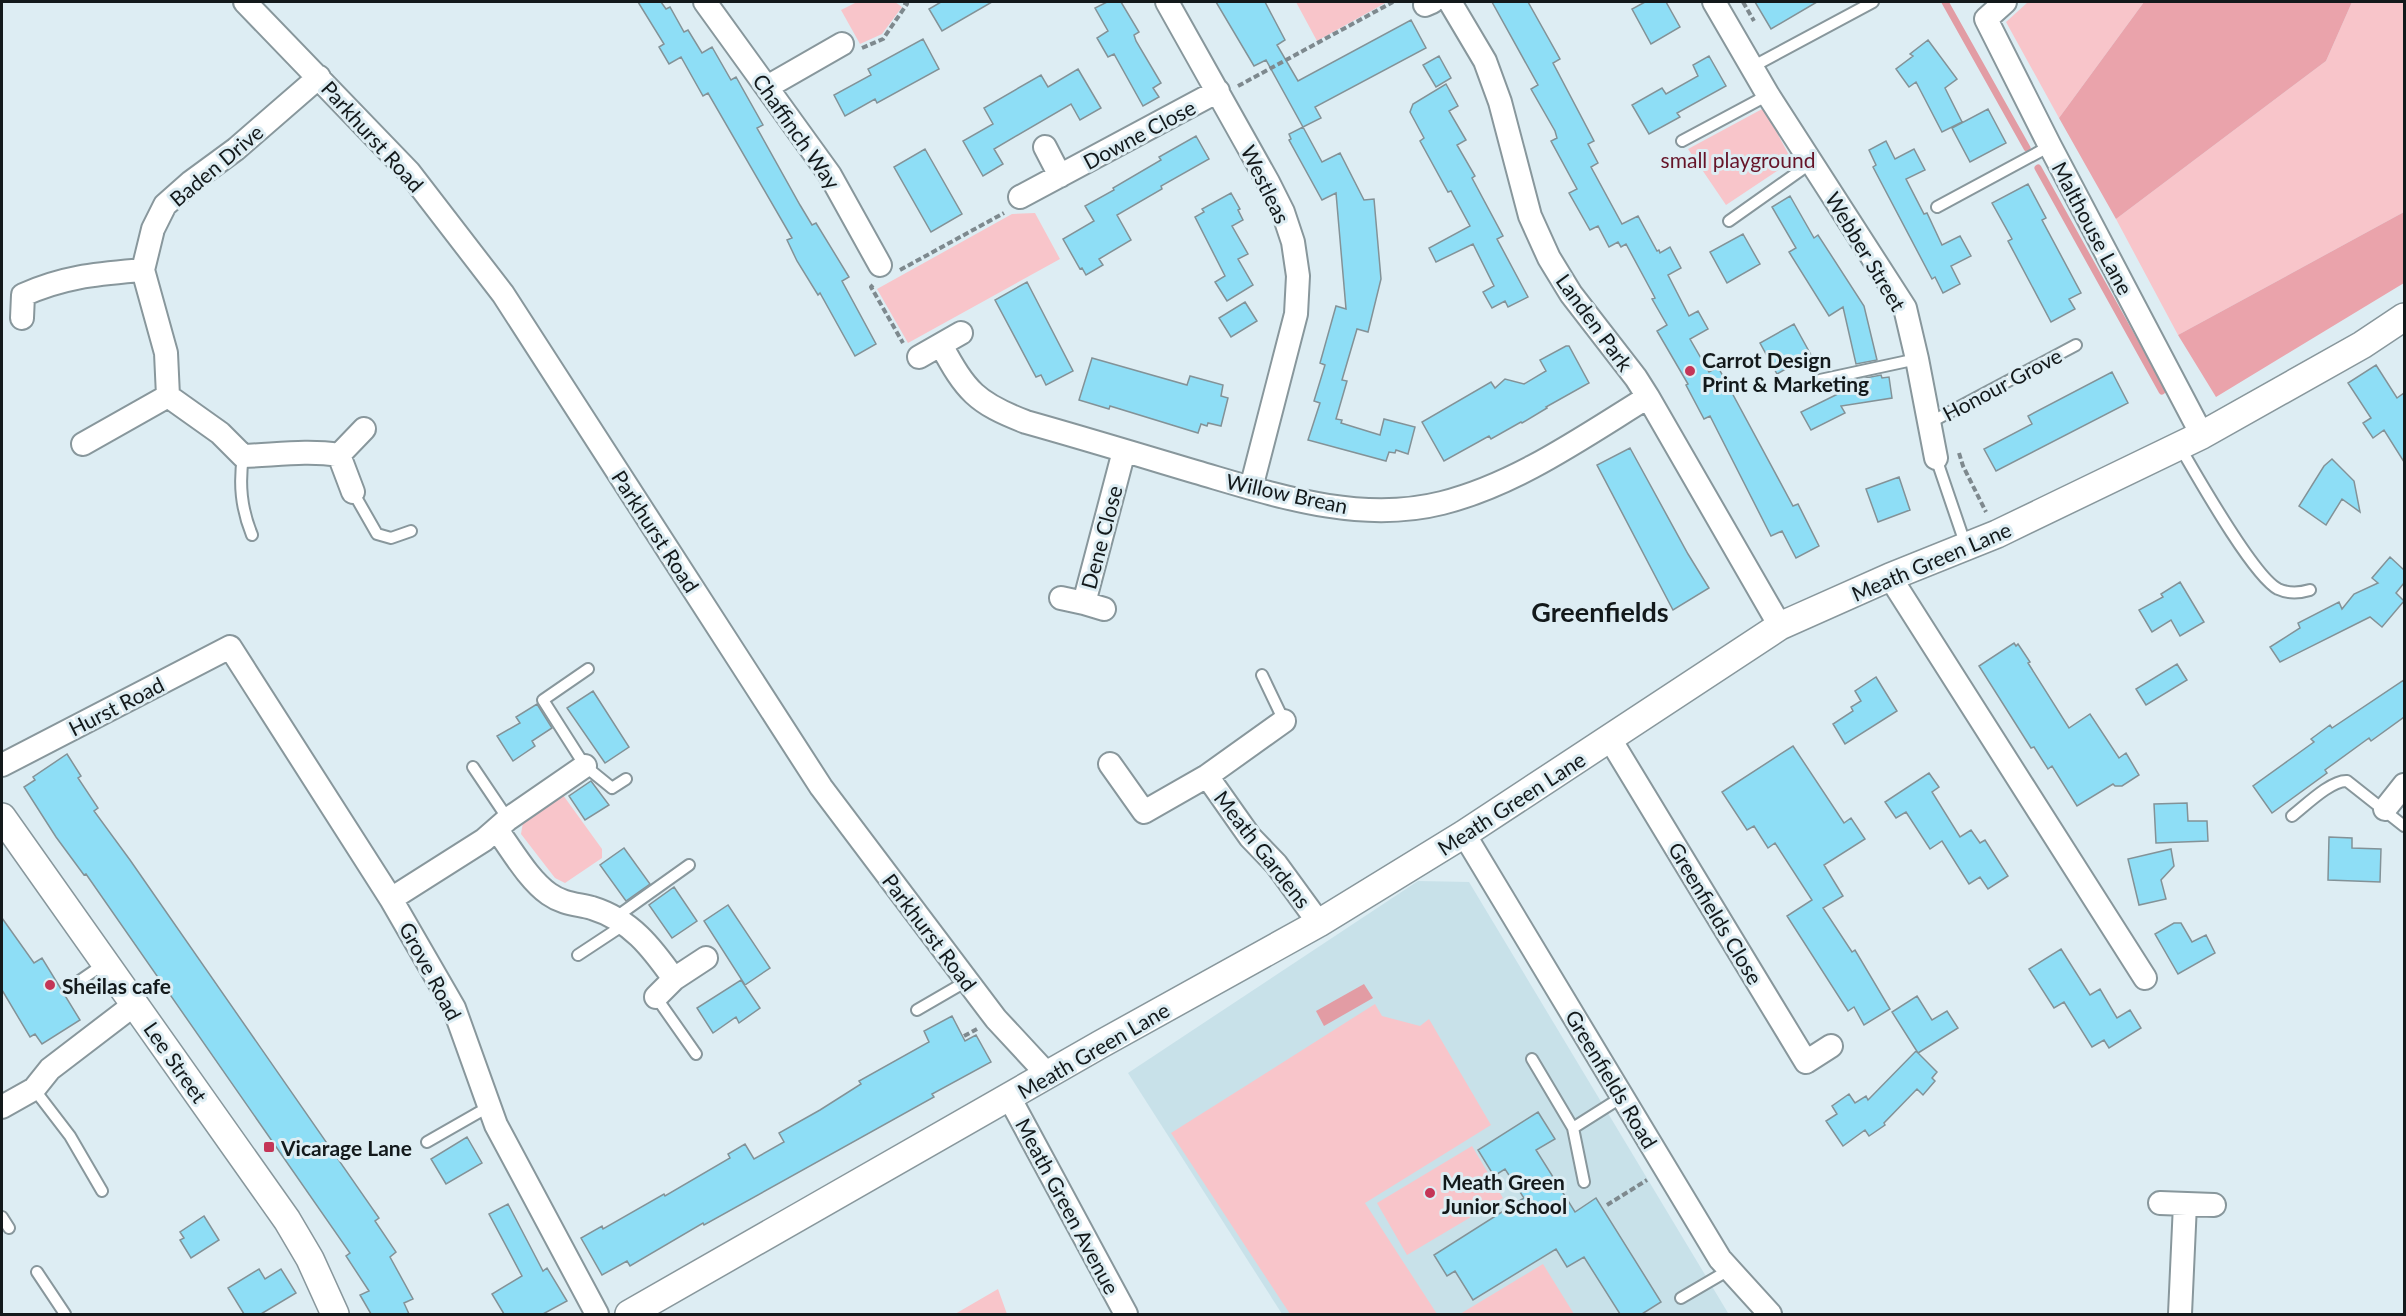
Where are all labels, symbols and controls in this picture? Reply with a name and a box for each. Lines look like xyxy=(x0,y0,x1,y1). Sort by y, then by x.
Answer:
street label: Chaffinch Way xyxy=(748,69,846,194)
street label: Parkhurst Road xyxy=(317,75,429,197)
street label: Downe Close xyxy=(1079,94,1199,174)
street label: Baden Drive xyxy=(164,119,268,211)
street label: Westleas xyxy=(1236,141,1296,227)
park label: small playground xyxy=(1661,147,1815,172)
street label: Malthouse Lane xyxy=(2047,157,2139,299)
street label: Webber Street xyxy=(1821,187,1911,315)
street label: Landen Park xyxy=(1551,269,1639,376)
street label: Honour Grove xyxy=(1938,342,2066,426)
place label: Carrot Design Print & Marketing xyxy=(1702,347,1869,396)
marker: Carrot Design Print & Marketing xyxy=(1683,364,1697,378)
street label: Parkhurst Road xyxy=(607,465,705,597)
street label: Willow Brean xyxy=(1224,468,1350,518)
street label: Dene Close xyxy=(1075,482,1127,592)
street label: Meath Green Lane xyxy=(1847,516,2015,606)
district label: Greenfields xyxy=(1531,595,1669,628)
street label: Hurst Road xyxy=(64,671,168,741)
street label: Meath Green Lane xyxy=(1433,746,1589,860)
street label: Meath Gardens xyxy=(1210,785,1316,913)
street label: Greenfields Close xyxy=(1664,837,1768,989)
street label: Parkhurst Road xyxy=(878,868,982,996)
street label: Grove Road xyxy=(395,918,467,1024)
place label: Sheilas cafe xyxy=(62,973,171,998)
marker: Sheilas cafe xyxy=(43,978,57,992)
street label: Meath Green Lane xyxy=(1013,996,1173,1104)
street label: Greenfields Road xyxy=(1561,1005,1663,1153)
street label: Lee Street xyxy=(139,1017,213,1108)
street label: Meath Green Avenue xyxy=(1011,1114,1125,1298)
place label: Vicarage Lane xyxy=(280,1135,412,1160)
marker: Vicarage Lane xyxy=(262,1140,276,1154)
place label: Meath Green Junior School xyxy=(1442,1169,1567,1218)
marker: Meath Green Junior School xyxy=(1423,1186,1437,1200)

